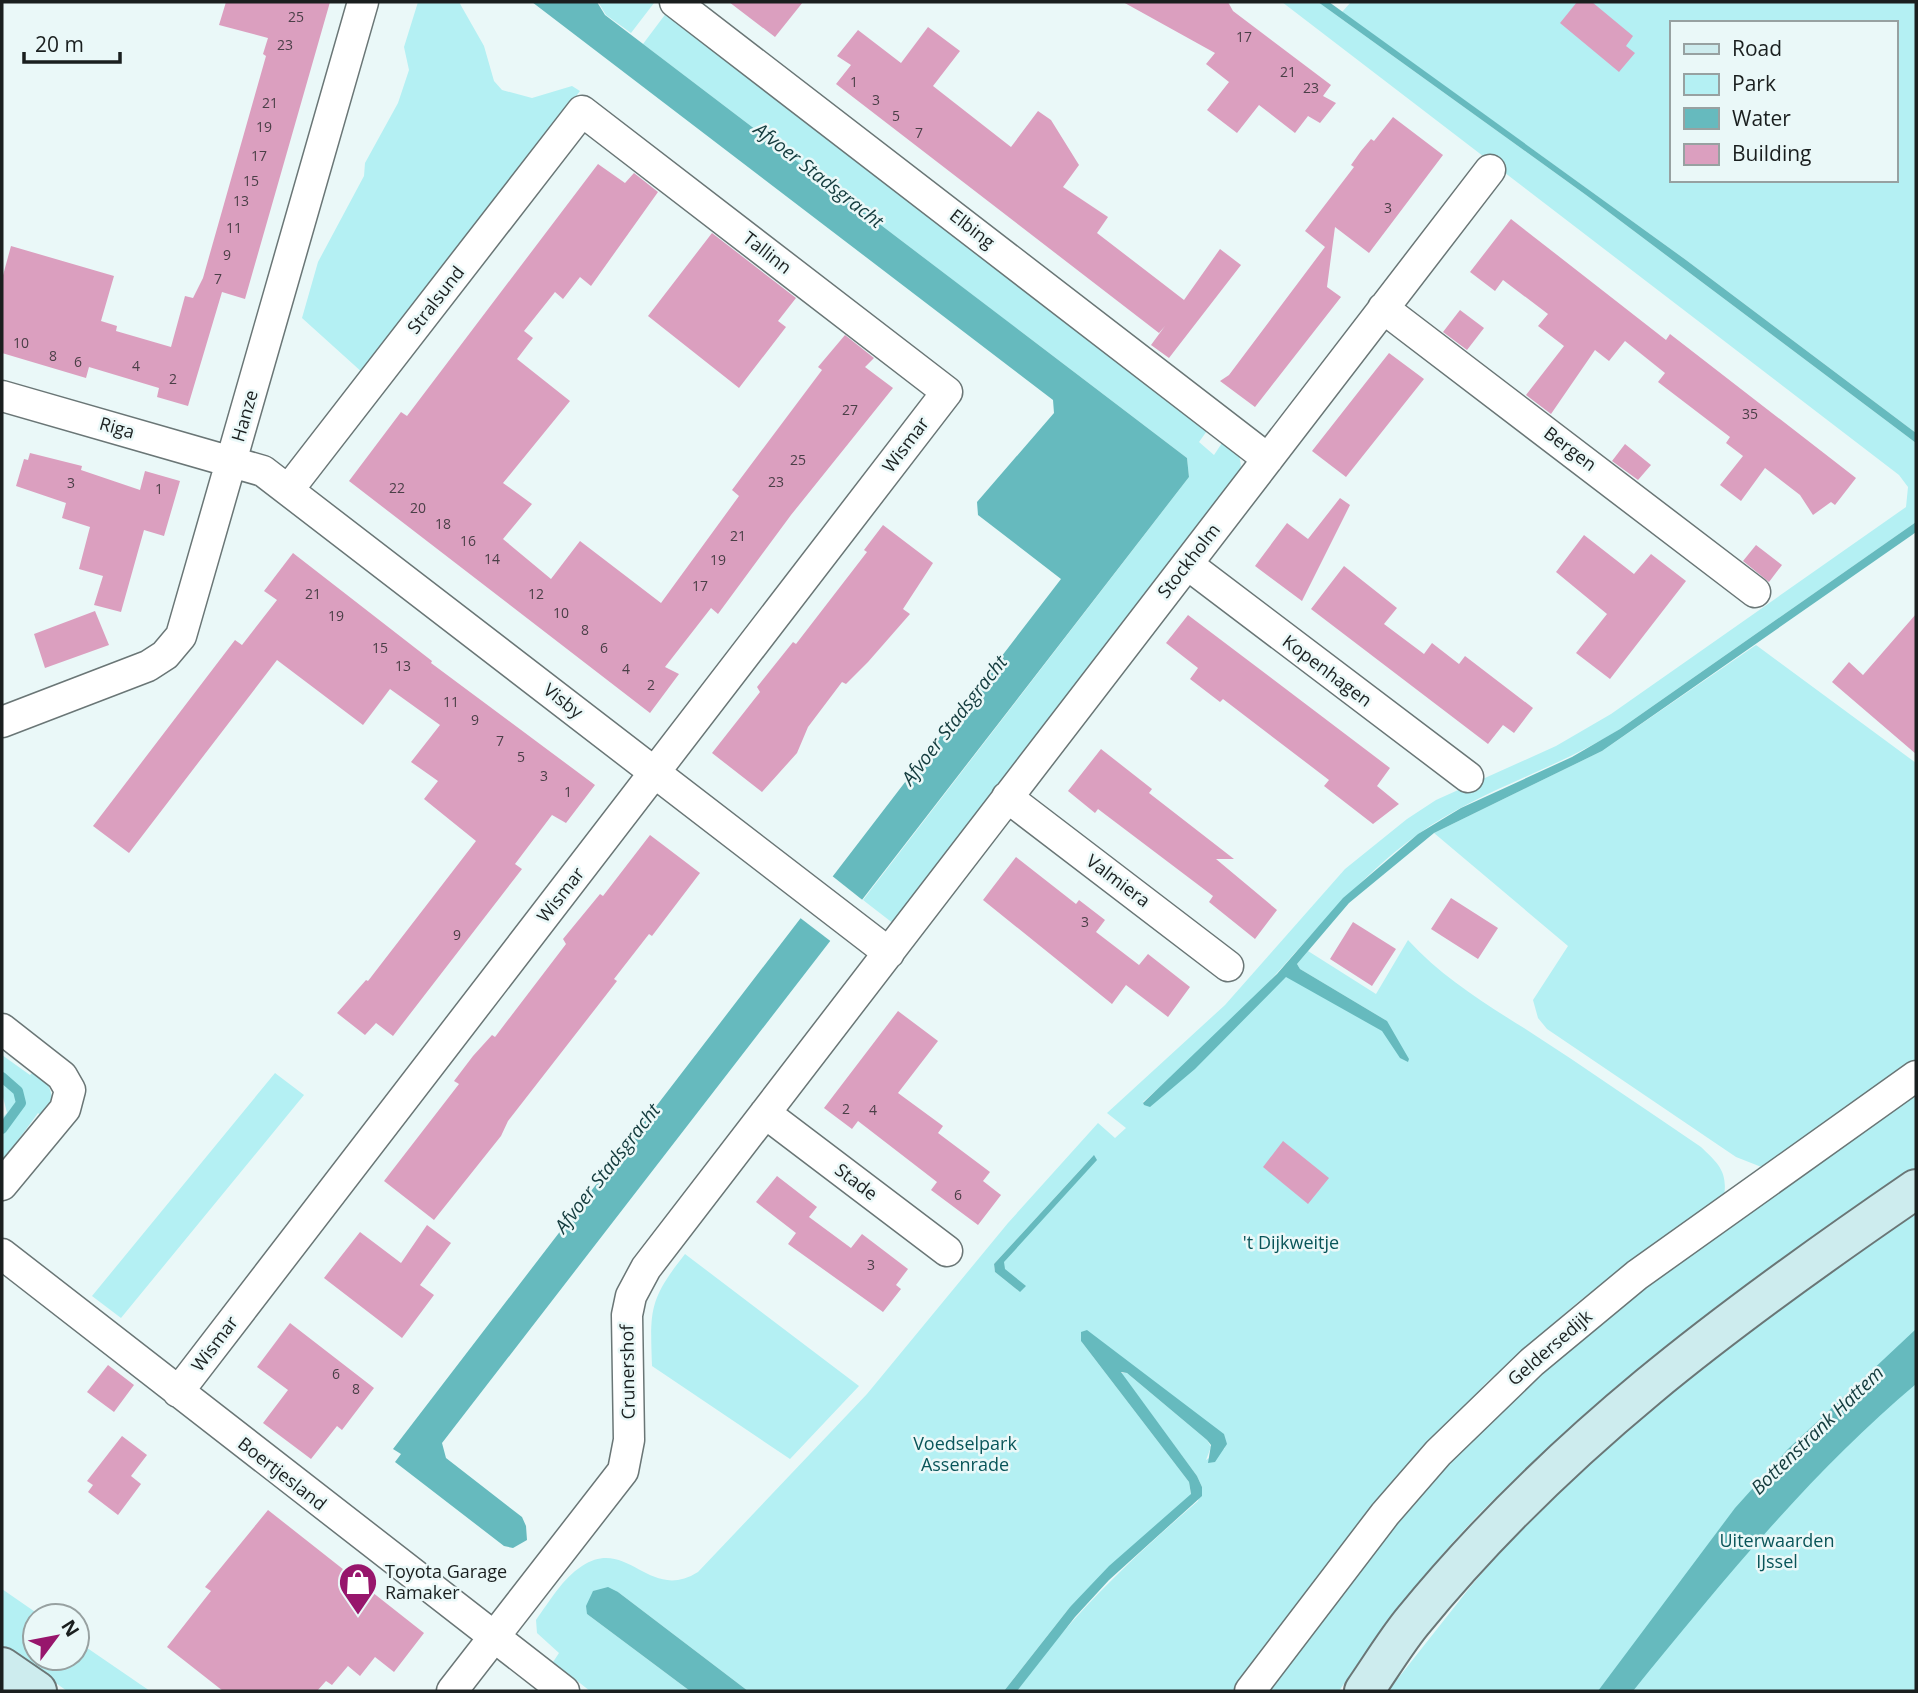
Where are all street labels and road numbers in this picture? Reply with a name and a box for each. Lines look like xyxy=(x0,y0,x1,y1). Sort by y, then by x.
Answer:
street label: Elbing xyxy=(945,203,1000,253)
street label: Tallinn xyxy=(738,226,797,279)
street label: Stralsund xyxy=(401,261,469,338)
street label: Hanze xyxy=(225,387,263,444)
street label: Riga xyxy=(97,411,138,443)
street label: Wismar xyxy=(876,411,934,477)
street label: Bergen xyxy=(1539,421,1602,476)
street label: Stockholm xyxy=(1152,518,1225,603)
street label: Kopenhagen xyxy=(1278,629,1377,712)
street label: Visby xyxy=(539,677,589,724)
street label: Valmiera xyxy=(1082,848,1155,912)
street label: Wismar xyxy=(531,861,590,927)
street label: Stade xyxy=(830,1157,883,1205)
street label: Geldersedijk xyxy=(1502,1304,1597,1391)
street label: Wismar xyxy=(185,1310,243,1376)
street label: Crunershof xyxy=(614,1324,640,1420)
street label: Boertjesland xyxy=(233,1431,332,1515)

